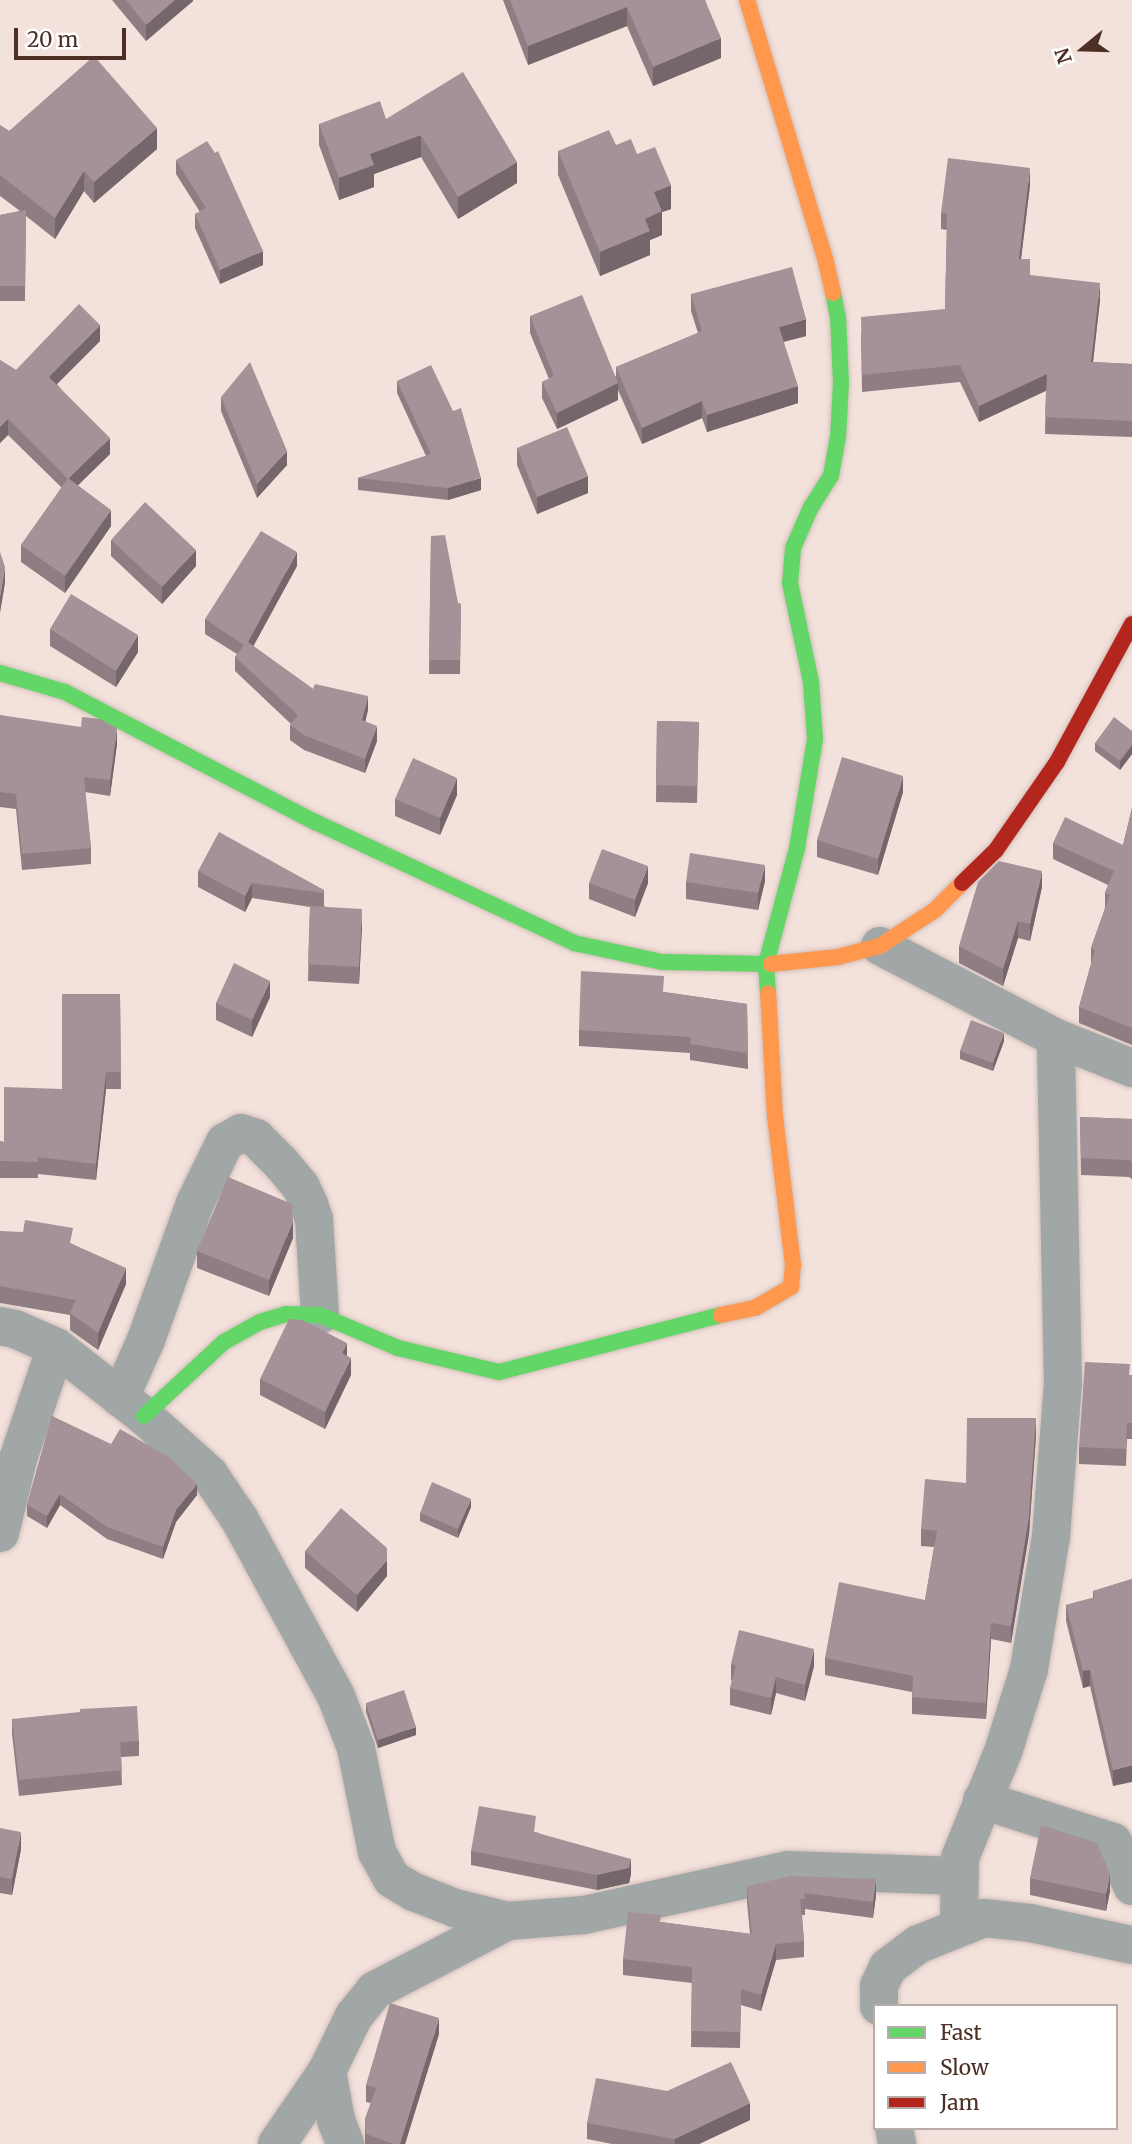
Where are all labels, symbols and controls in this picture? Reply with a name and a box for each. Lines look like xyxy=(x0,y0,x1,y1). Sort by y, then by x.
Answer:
scale bar xyxy=(18,14,130,58)
north arrow xyxy=(1048,14,1118,84)
text: 20 m xyxy=(27,26,78,53)
text: N xyxy=(1049,45,1077,67)
legend xyxy=(873,2004,1118,2130)
text: Fast xyxy=(940,2019,982,2046)
text: Slow xyxy=(940,2054,989,2081)
text: Jam xyxy=(940,2089,979,2116)

